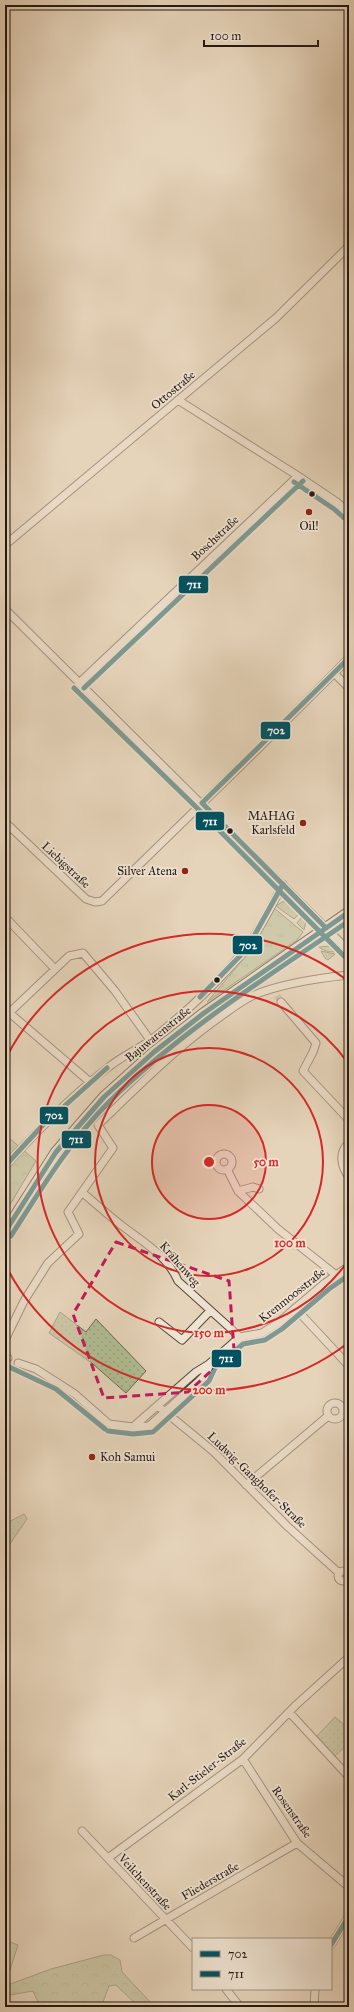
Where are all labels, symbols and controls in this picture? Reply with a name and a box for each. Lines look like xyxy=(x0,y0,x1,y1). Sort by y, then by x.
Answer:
scale bar xyxy=(204,22,318,48)
text: 100 m xyxy=(210,29,241,43)
street label: Ottostraße xyxy=(148,368,198,412)
unlabelled marker xyxy=(307,489,317,499)
marker: Oil! xyxy=(304,507,314,517)
street label: Boschstraße xyxy=(188,513,242,563)
place label: Oil! xyxy=(299,519,319,533)
line badge: 711 xyxy=(178,575,209,594)
text: 711 xyxy=(187,578,202,591)
line badge: 702 xyxy=(260,721,291,740)
text: 702 xyxy=(267,724,285,737)
place label: MAHAG Karlsfeld xyxy=(248,809,295,837)
line badge: 711 xyxy=(195,811,225,831)
text: 711 xyxy=(203,815,218,828)
marker: MAHAG Karlsfeld xyxy=(298,818,308,828)
unlabelled marker xyxy=(225,826,235,836)
street label: Liebigstraße xyxy=(38,839,93,892)
place label: Silver Atena xyxy=(117,864,178,878)
marker: Silver Atena xyxy=(180,866,190,876)
line badge: 702 xyxy=(232,935,263,955)
text: 702 xyxy=(239,939,257,952)
unlabelled marker xyxy=(212,975,222,985)
street label: Bajuwarenstraße xyxy=(122,1003,194,1065)
line badge: 702 xyxy=(39,1106,69,1125)
text: 702 xyxy=(45,1109,63,1122)
line badge: 711 xyxy=(61,1130,92,1149)
text: 711 xyxy=(69,1133,84,1146)
centre of rings xyxy=(202,1155,216,1169)
text: 50 m xyxy=(253,1155,280,1169)
text: 100 m xyxy=(274,1236,307,1250)
street label: Krähenweg xyxy=(156,1239,203,1290)
street label: Krenmoosstraße xyxy=(256,1265,328,1325)
text: 150 m xyxy=(194,1326,225,1340)
line badge: 711 xyxy=(211,1349,242,1368)
text: 711 xyxy=(219,1352,234,1365)
text: 200 m xyxy=(193,1383,226,1397)
street label: Ludwig-Ganghofer-Straße xyxy=(204,1429,309,1532)
place label: Koh Samui xyxy=(100,1450,156,1464)
marker: Koh Samui xyxy=(87,1452,97,1462)
street label: Karl-Stieler-Straße xyxy=(165,1734,249,1804)
street label: Rosenstraße xyxy=(269,1784,315,1840)
street label: Veilchenstraße xyxy=(115,1850,175,1913)
street label: Fliederstraße xyxy=(179,1859,241,1903)
legend xyxy=(192,1938,332,1990)
text: 702 xyxy=(228,1947,247,1961)
text: 711 xyxy=(228,1967,244,1981)

